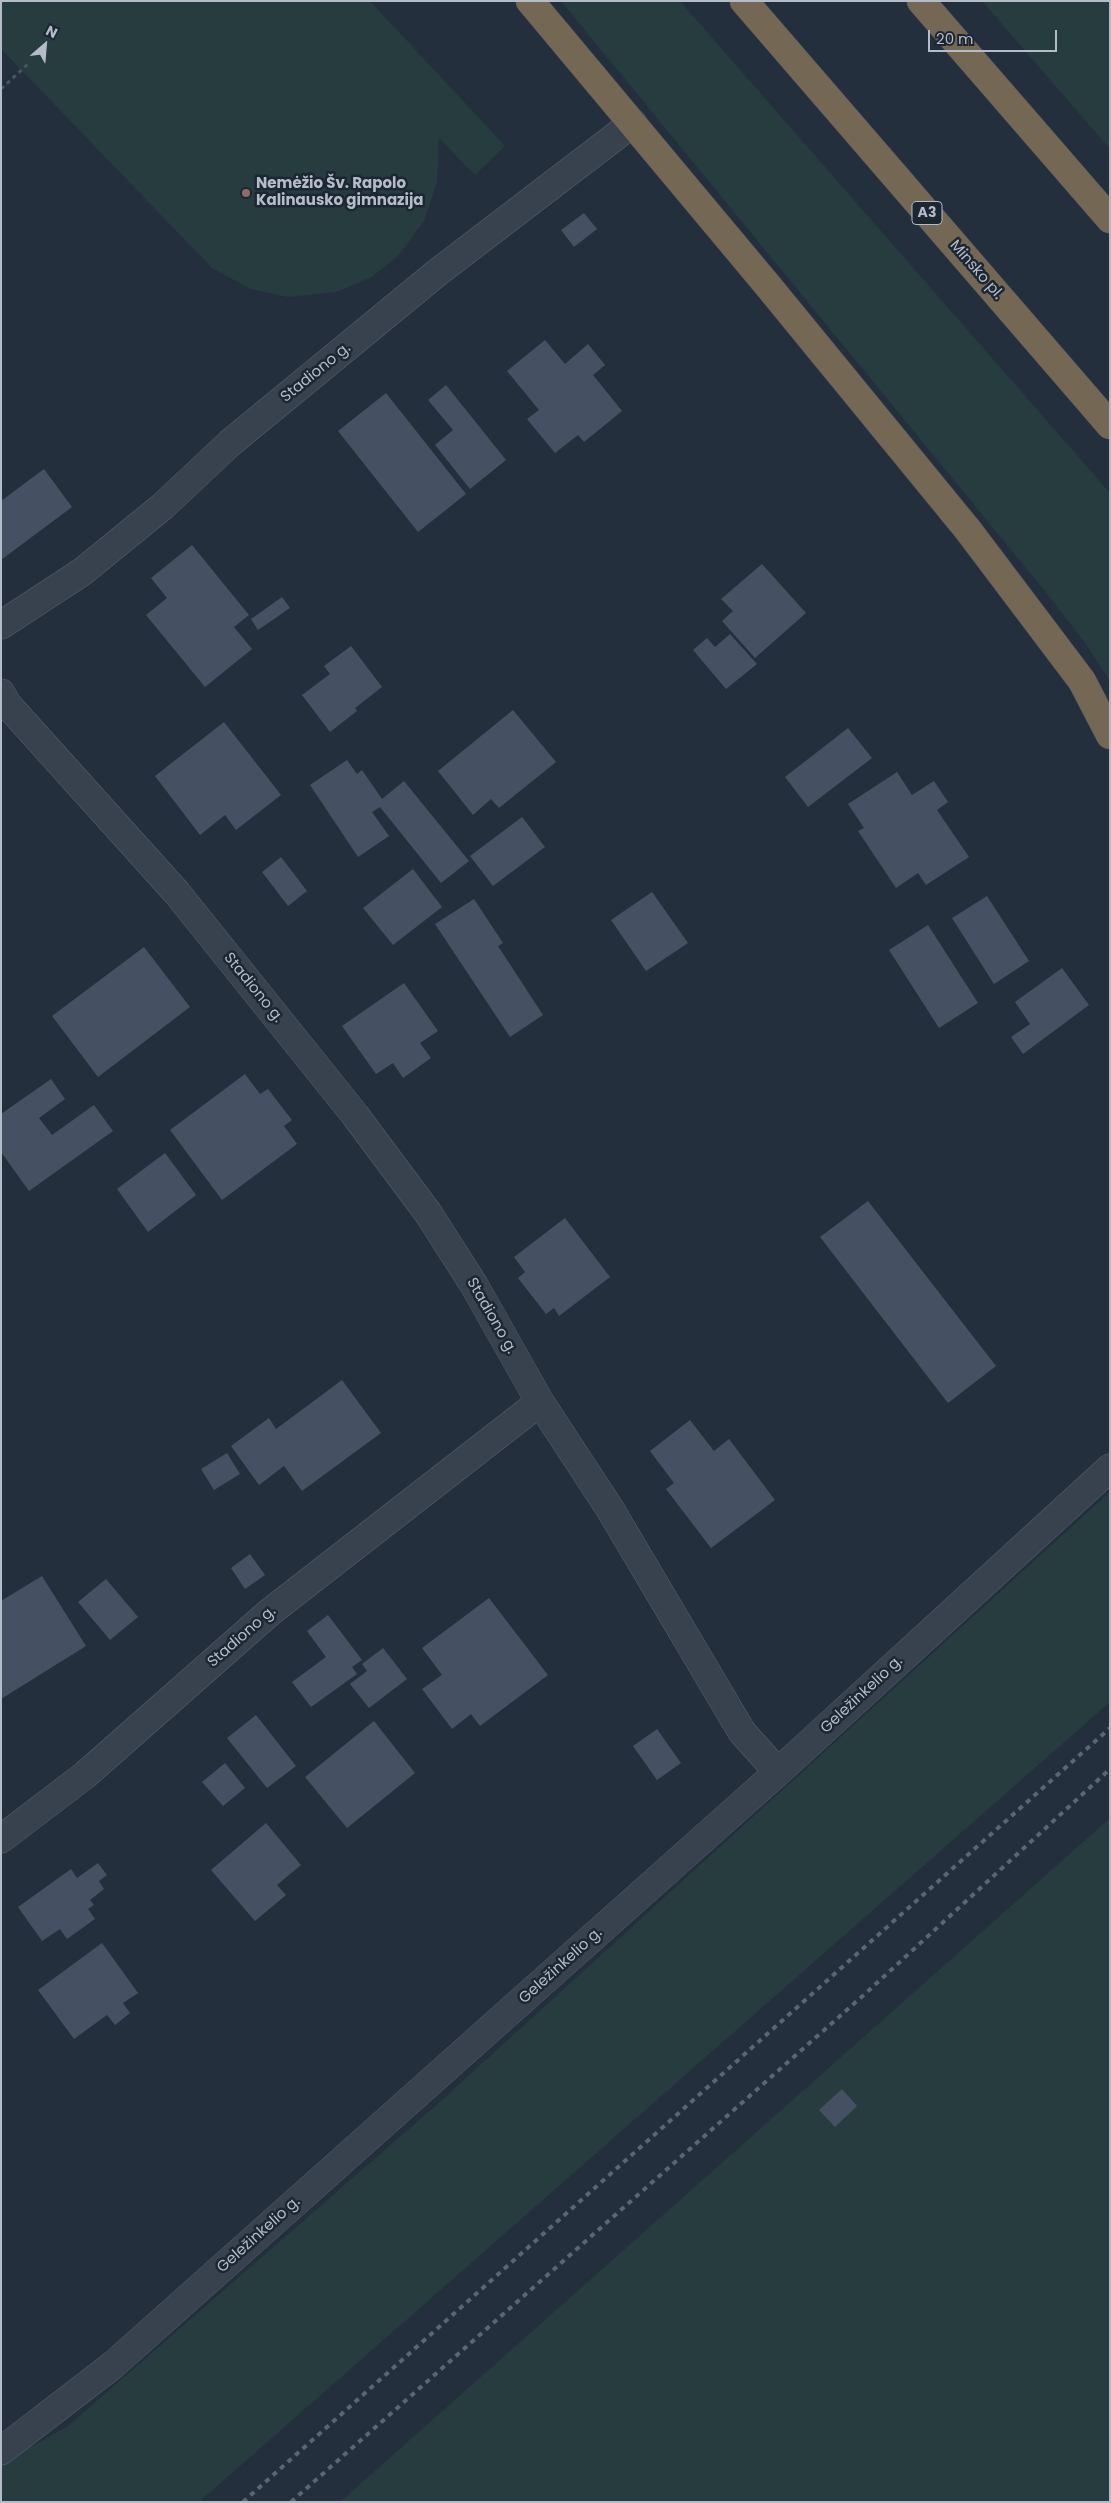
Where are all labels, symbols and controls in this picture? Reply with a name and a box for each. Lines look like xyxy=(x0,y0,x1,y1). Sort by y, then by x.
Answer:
north arrow xyxy=(20,20,70,70)
text: N xyxy=(43,20,61,43)
scale bar xyxy=(931,20,1060,52)
text: 20 m xyxy=(936,28,974,49)
place label: Nemėžio Šv. Rapolo Kalinausko gimnazija xyxy=(256,175,424,210)
marker: Nemėžio Šv. Rapolo Kalinausko gimnazija xyxy=(240,187,252,199)
road number: A3 xyxy=(912,202,942,224)
street label: Minsko pl. xyxy=(945,237,1007,303)
street label: Stadiono g. xyxy=(278,339,354,407)
street label: Stadiono g. xyxy=(219,950,287,1026)
street label: Stadiono g. xyxy=(462,1275,520,1357)
street label: Stadiono g. xyxy=(204,1603,280,1671)
street label: Geležinkelio g. xyxy=(817,1652,907,1738)
street label: Geležinkelio g. xyxy=(516,1924,606,2008)
street label: Geležinkelio g. xyxy=(214,2193,304,2277)

